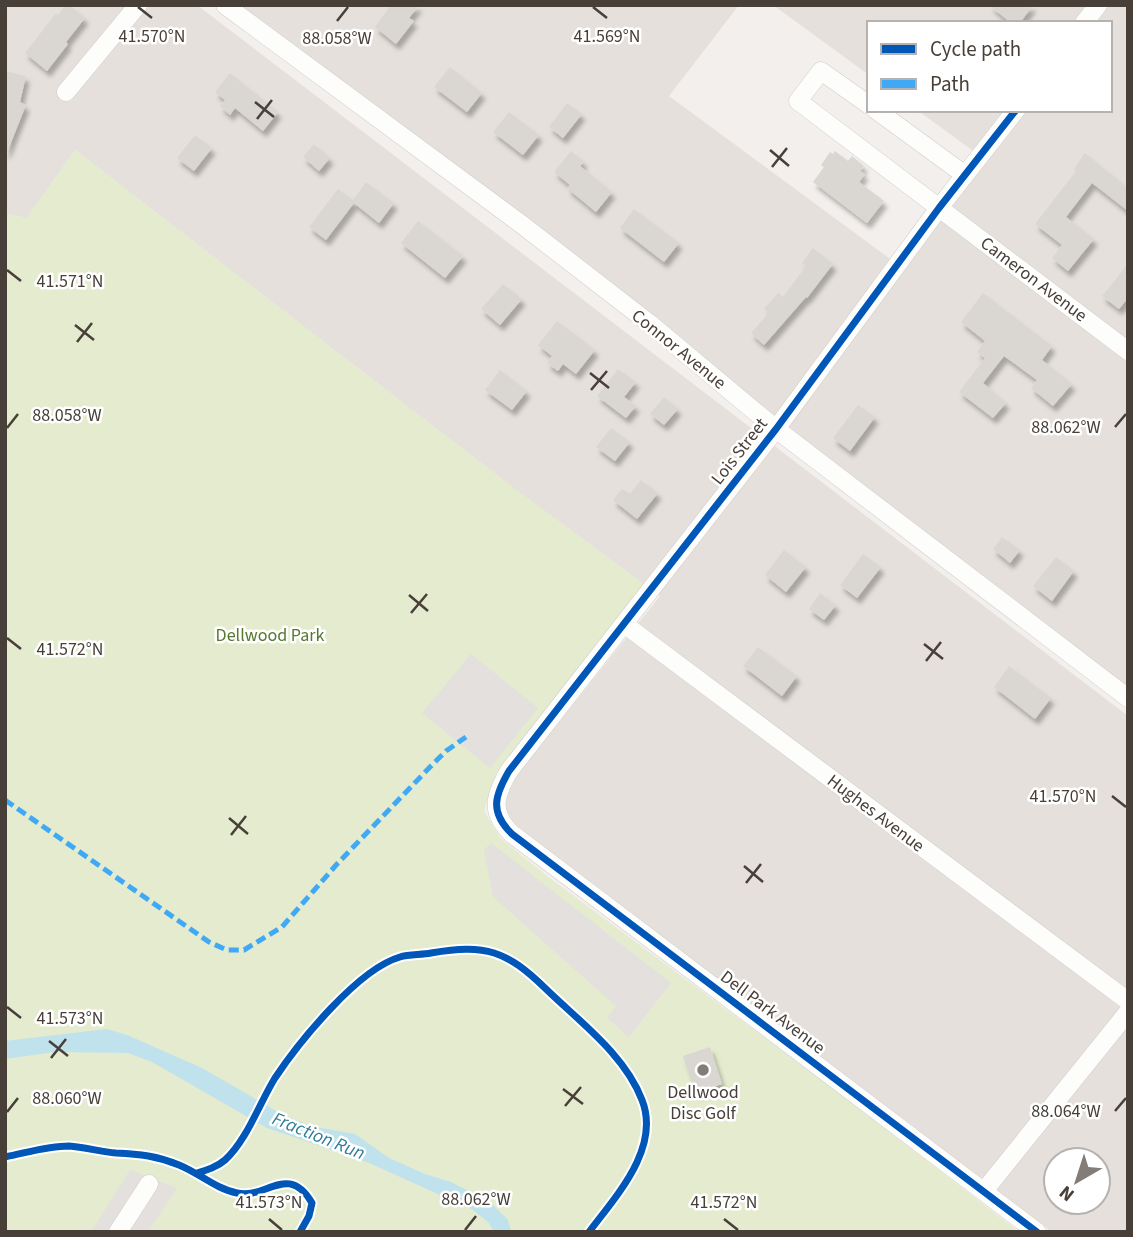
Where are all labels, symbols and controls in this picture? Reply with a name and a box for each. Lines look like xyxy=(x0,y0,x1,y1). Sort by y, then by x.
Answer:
legend xyxy=(867,21,1112,112)
text: 41.570°N xyxy=(119,24,185,49)
text: 41.569°N xyxy=(574,24,640,49)
text: 88.058°W xyxy=(302,26,372,51)
text: Cycle path xyxy=(930,34,1021,64)
text: Path xyxy=(930,69,970,99)
street label: Cameron Avenue xyxy=(975,231,1092,328)
text: 41.571°N xyxy=(37,269,103,294)
street label: Connor Avenue xyxy=(626,304,731,395)
text: 88.058°W xyxy=(32,403,102,428)
street label: Lois Street xyxy=(705,412,774,490)
text: 88.062°W xyxy=(1031,415,1101,440)
park label: Dellwood Park xyxy=(216,623,324,648)
text: 41.572°N xyxy=(37,637,103,662)
street label: Hughes Avenue xyxy=(822,769,930,858)
text: 41.570°N xyxy=(1030,784,1096,809)
street label: Dell Park Avenue xyxy=(715,965,830,1060)
text: 41.573°N xyxy=(37,1006,103,1031)
marker: Dellwood Disc Golf xyxy=(695,1062,711,1078)
place label: Dellwood Disc Golf xyxy=(667,1080,739,1126)
text: 88.060°W xyxy=(32,1086,102,1111)
text: 88.064°W xyxy=(1031,1099,1101,1124)
water label: Fraction Run xyxy=(268,1106,369,1167)
north arrow xyxy=(1042,1146,1112,1216)
text: N xyxy=(1054,1179,1081,1208)
text: 88.062°W xyxy=(441,1187,511,1212)
text: 41.573°N xyxy=(236,1190,302,1215)
text: 41.572°N xyxy=(691,1190,757,1215)

